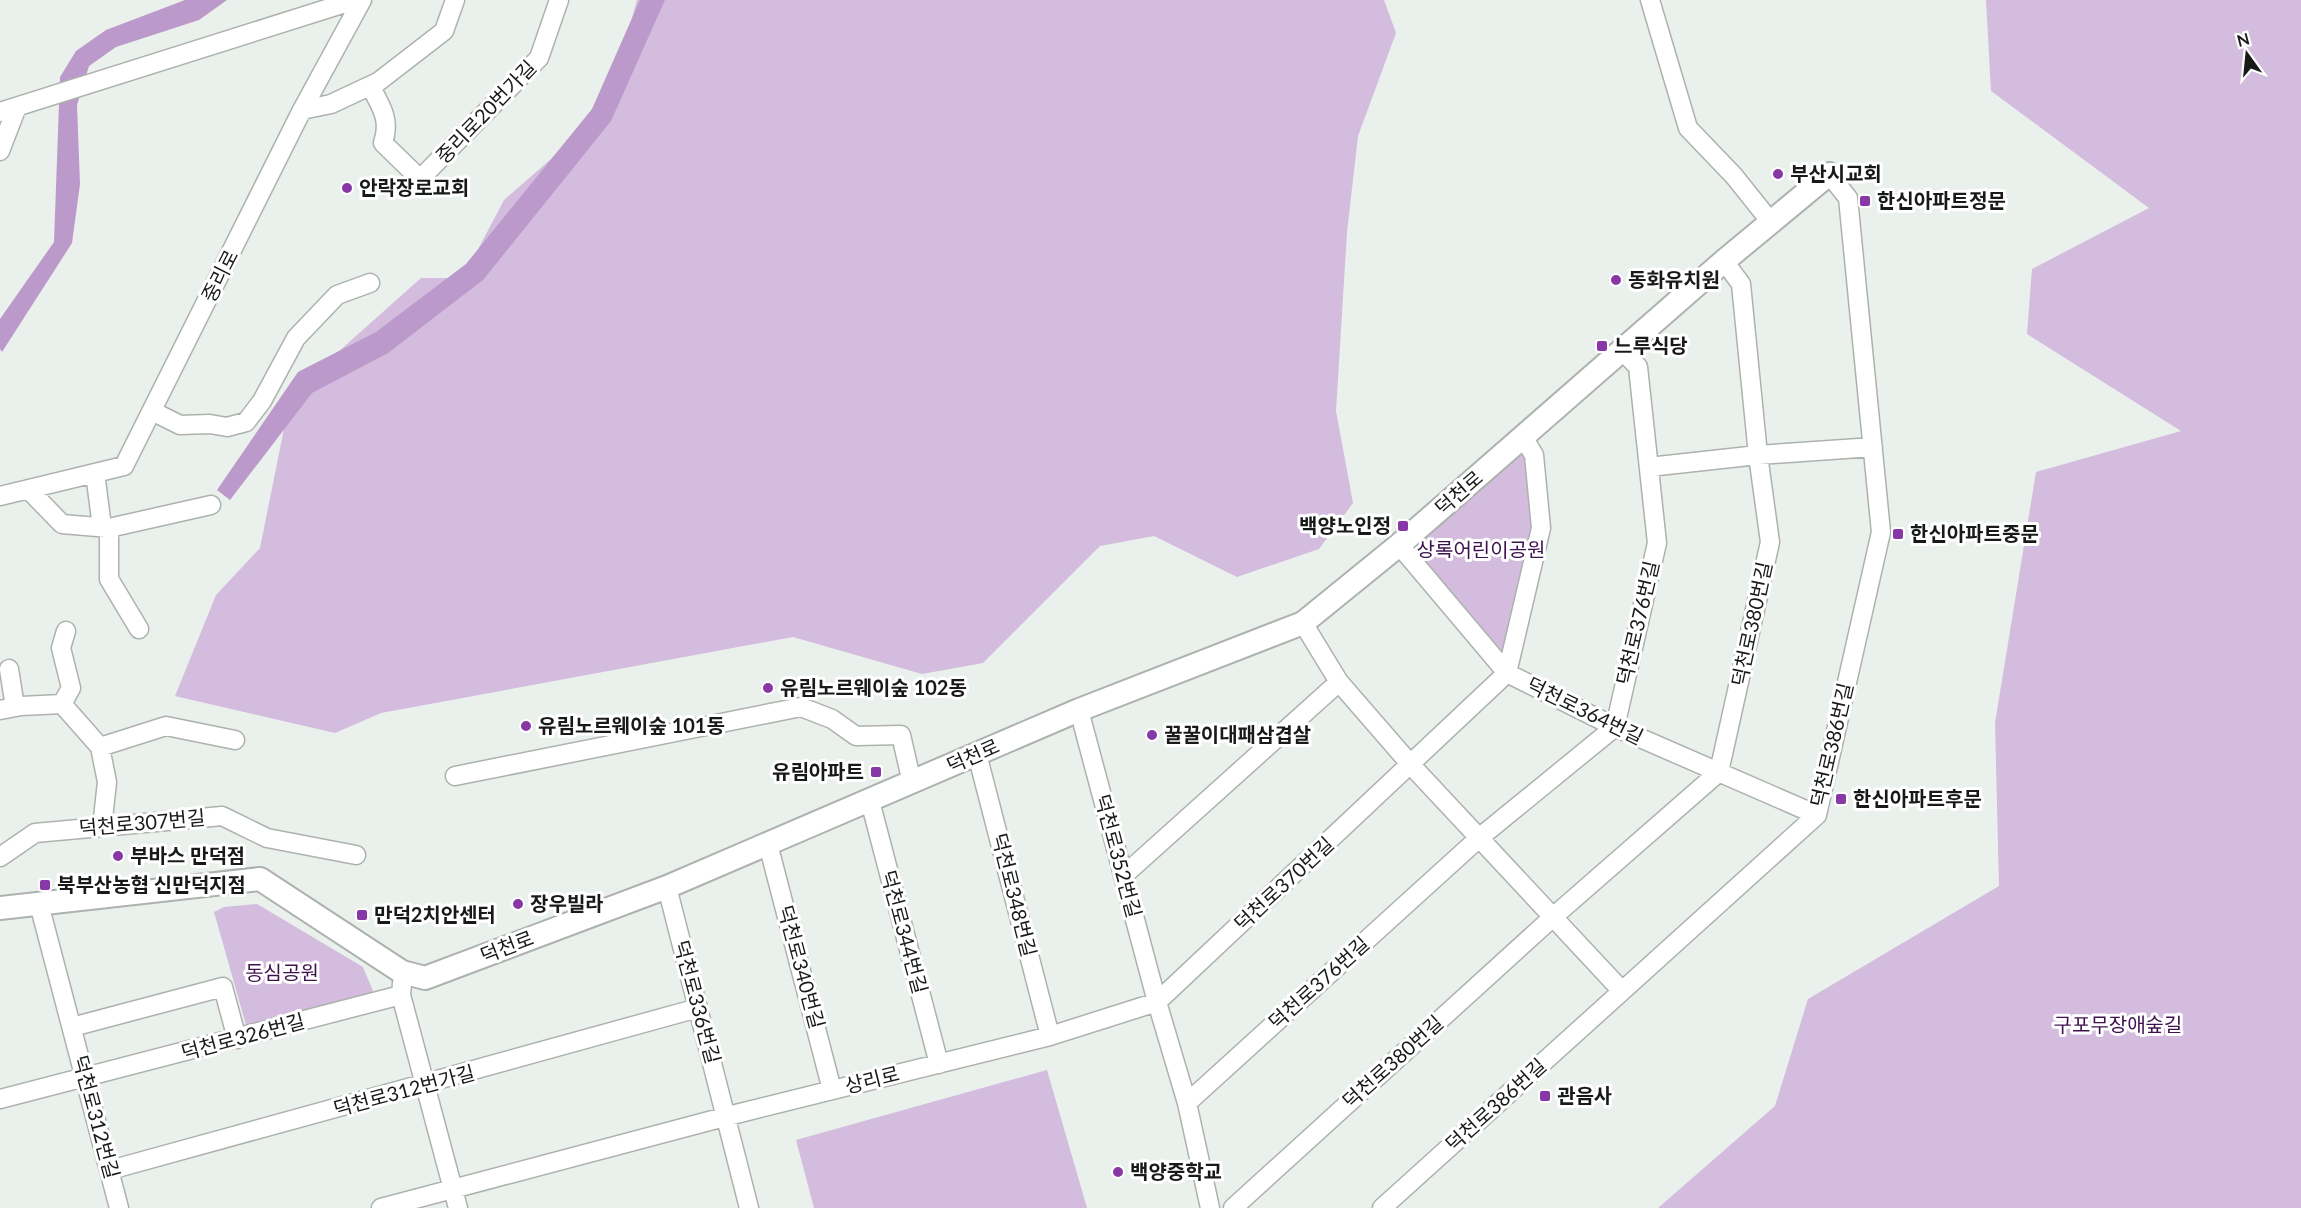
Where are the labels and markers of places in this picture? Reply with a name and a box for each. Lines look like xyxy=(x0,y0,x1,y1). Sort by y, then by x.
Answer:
place label: 부산시교회 xyxy=(1790,161,1882,185)
marker: 부산시교회 xyxy=(1771,167,1785,181)
place label: 안락장로교회 xyxy=(359,175,469,199)
marker: 안락장로교회 xyxy=(340,181,354,195)
place label: 한신아파트정문 xyxy=(1877,188,2006,212)
marker: 한신아파트정문 xyxy=(1858,194,1872,208)
place label: 동화유치원 xyxy=(1628,267,1720,291)
marker: 동화유치원 xyxy=(1609,273,1623,287)
place label: 느루식당 xyxy=(1614,333,1688,357)
marker: 느루식당 xyxy=(1595,339,1609,353)
place label: 백양노인정 xyxy=(1299,513,1391,537)
marker: 백양노인정 xyxy=(1396,519,1410,533)
place label: 한신아파트중문 xyxy=(1910,521,2039,545)
marker: 한신아파트중문 xyxy=(1891,527,1905,541)
place label: 유림노르웨이숲 102동 xyxy=(780,675,967,699)
marker: 유림노르웨이숲 102동 xyxy=(761,681,775,695)
place label: 유림노르웨이숲 101동 xyxy=(538,713,725,737)
marker: 유림노르웨이숲 101동 xyxy=(519,719,533,733)
place label: 꿀꿀이대패삼겹살 xyxy=(1164,722,1311,746)
marker: 꿀꿀이대패삼겹살 xyxy=(1145,728,1159,742)
place label: 유림아파트 xyxy=(772,759,864,783)
marker: 유림아파트 xyxy=(869,765,883,779)
place label: 한신아파트후문 xyxy=(1853,786,1982,810)
marker: 한신아파트후문 xyxy=(1834,792,1848,806)
place label: 부바스 만덕점 xyxy=(130,843,245,867)
marker: 부바스 만덕점 xyxy=(111,849,125,863)
place label: 북부산농협 신만덕지점 xyxy=(57,872,246,896)
marker: 북부산농협 신만덕지점 xyxy=(38,878,52,892)
place label: 장우빌라 xyxy=(530,891,604,915)
marker: 장우빌라 xyxy=(511,897,525,911)
place label: 만덕2치안센터 xyxy=(374,902,496,926)
marker: 만덕2치안센터 xyxy=(355,908,369,922)
place label: 관음사 xyxy=(1557,1083,1612,1107)
marker: 관음사 xyxy=(1538,1089,1552,1103)
place label: 백양중학교 xyxy=(1130,1159,1222,1183)
marker: 백양중학교 xyxy=(1111,1165,1125,1179)

